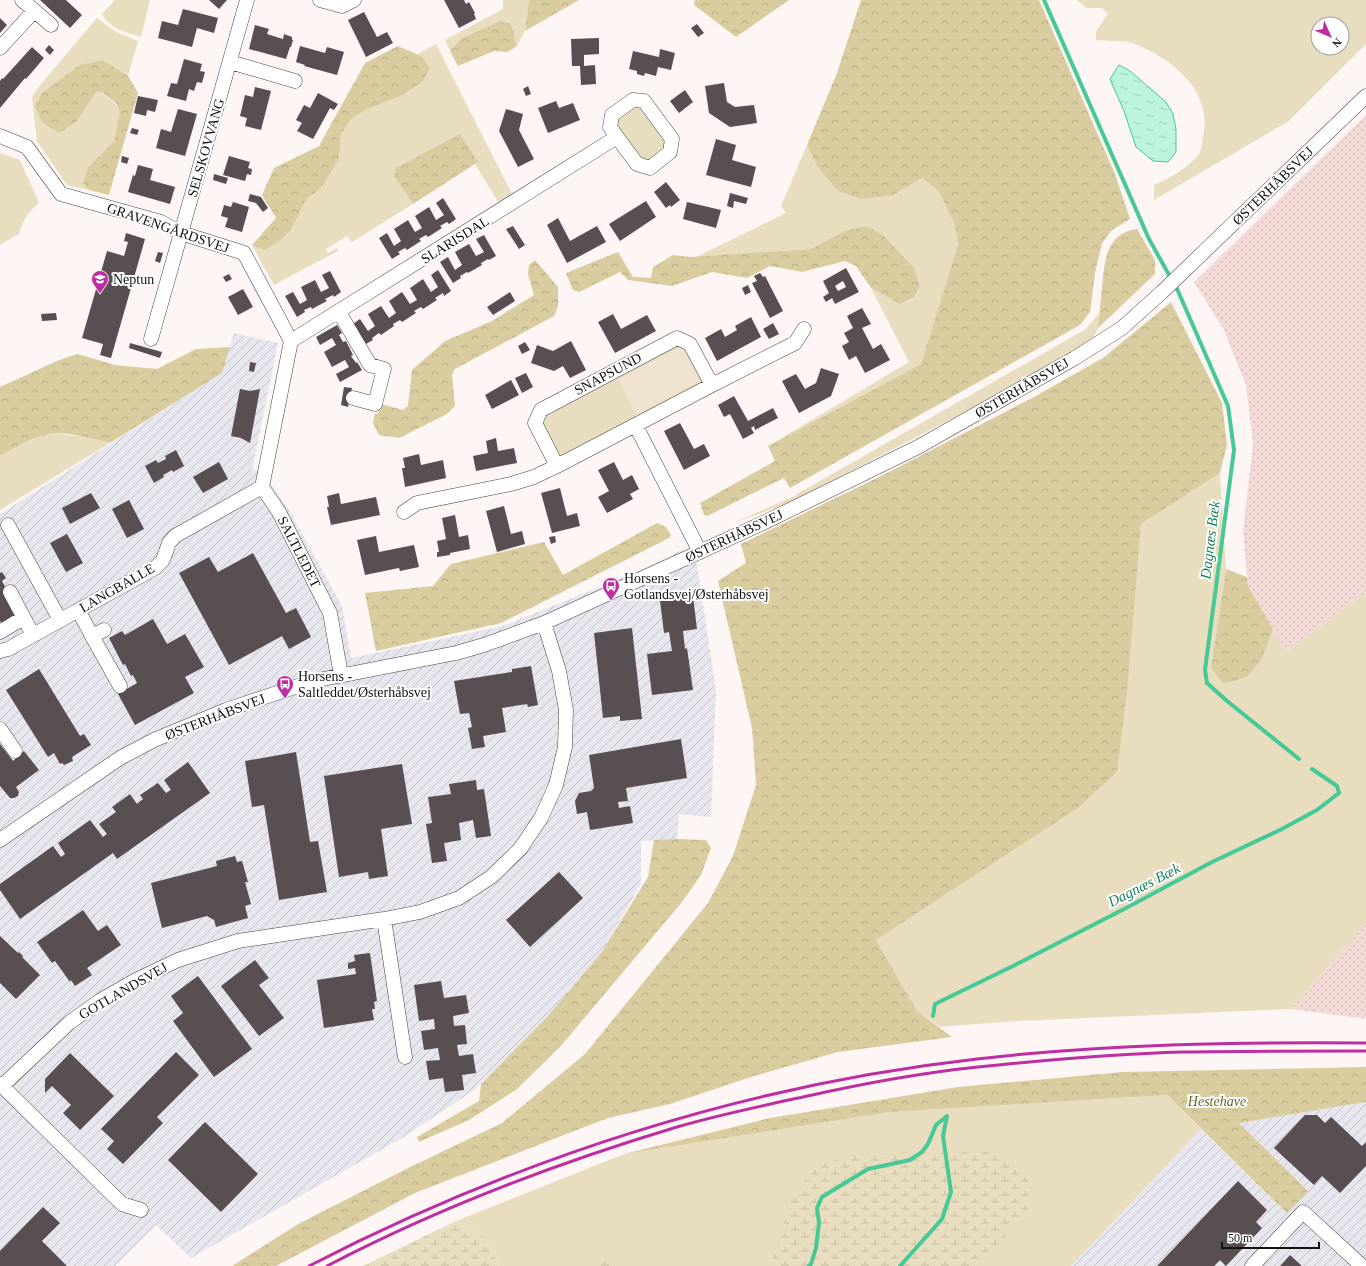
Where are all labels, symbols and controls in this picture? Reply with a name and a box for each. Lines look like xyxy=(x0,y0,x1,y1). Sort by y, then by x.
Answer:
north arrow xyxy=(1310,16,1350,56)
text: N xyxy=(1330,36,1344,50)
street label: SELSKOVVANG xyxy=(185,97,227,199)
street label: ØSTERHÅBSVEJ xyxy=(1230,143,1317,228)
street label: GRAVENGÅRDSVEJ xyxy=(105,200,232,256)
street label: SLARISDAL xyxy=(418,213,492,267)
school or university icon: Neptun xyxy=(90,269,110,294)
place label: Neptun xyxy=(113,272,154,287)
street label: SNAPSUND xyxy=(572,350,644,398)
street label: ØSTERHÅBSVEJ xyxy=(972,355,1072,421)
water label: Dagnæs Bæk xyxy=(1197,500,1223,581)
street label: ØSTERHÅBSVEJ xyxy=(683,507,786,565)
street label: SALTLEDET xyxy=(275,514,324,591)
street label: LANGBALLE xyxy=(77,561,157,615)
place label: Horsens - Gotlandsvej/Østerhåbsvej xyxy=(624,571,769,602)
bus stop icon: Horsens - Gotlandsvej/Østerhåbsvej xyxy=(601,576,621,601)
place label: Horsens - Saltleddet/Østerhåbsvej xyxy=(298,669,431,700)
bus stop icon: Horsens - Saltleddet/Østerhåbsvej xyxy=(275,674,295,699)
street label: ØSTERHÅBSVEJ xyxy=(163,691,268,743)
water label: Dagnæs Bæk xyxy=(1104,860,1183,910)
street label: GOTLANDSVEJ xyxy=(76,959,170,1022)
park label: Hestehave xyxy=(1187,1094,1246,1109)
scale bar xyxy=(1222,1224,1319,1250)
text: 50 m xyxy=(1228,1231,1253,1245)

